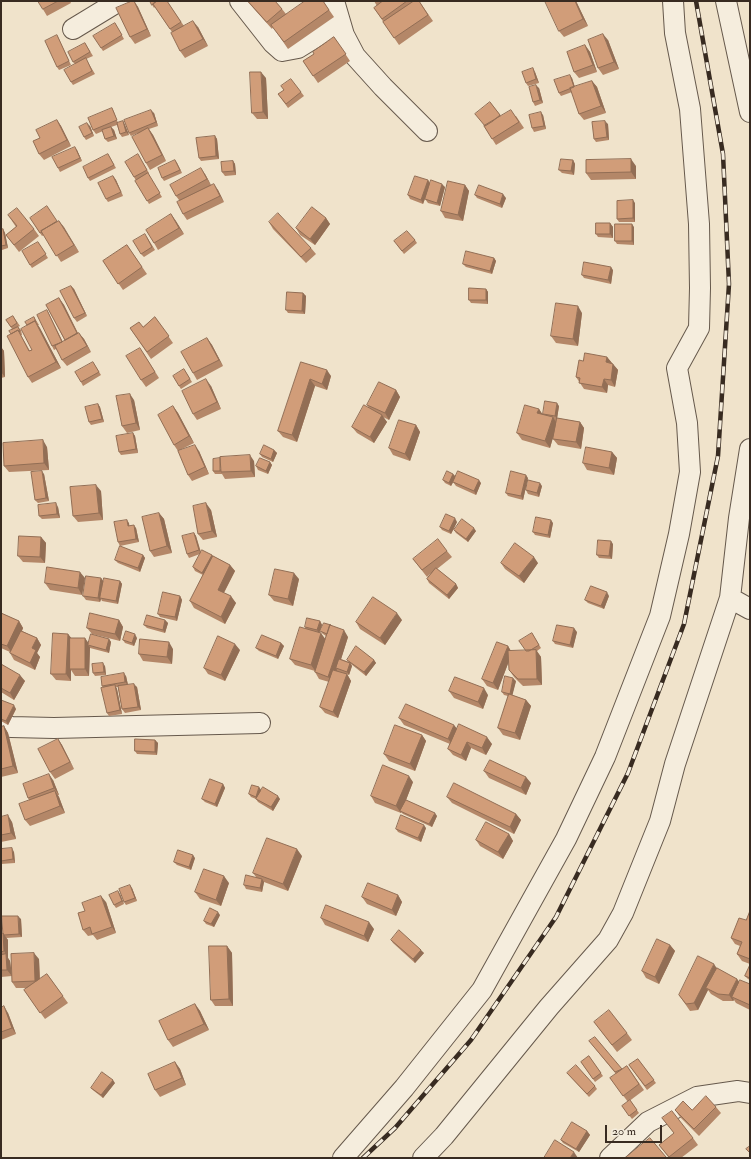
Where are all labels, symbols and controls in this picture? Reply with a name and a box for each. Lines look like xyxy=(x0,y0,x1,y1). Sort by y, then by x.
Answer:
scale bar xyxy=(607,1117,664,1143)
text: 20 m xyxy=(612,1124,636,1139)

